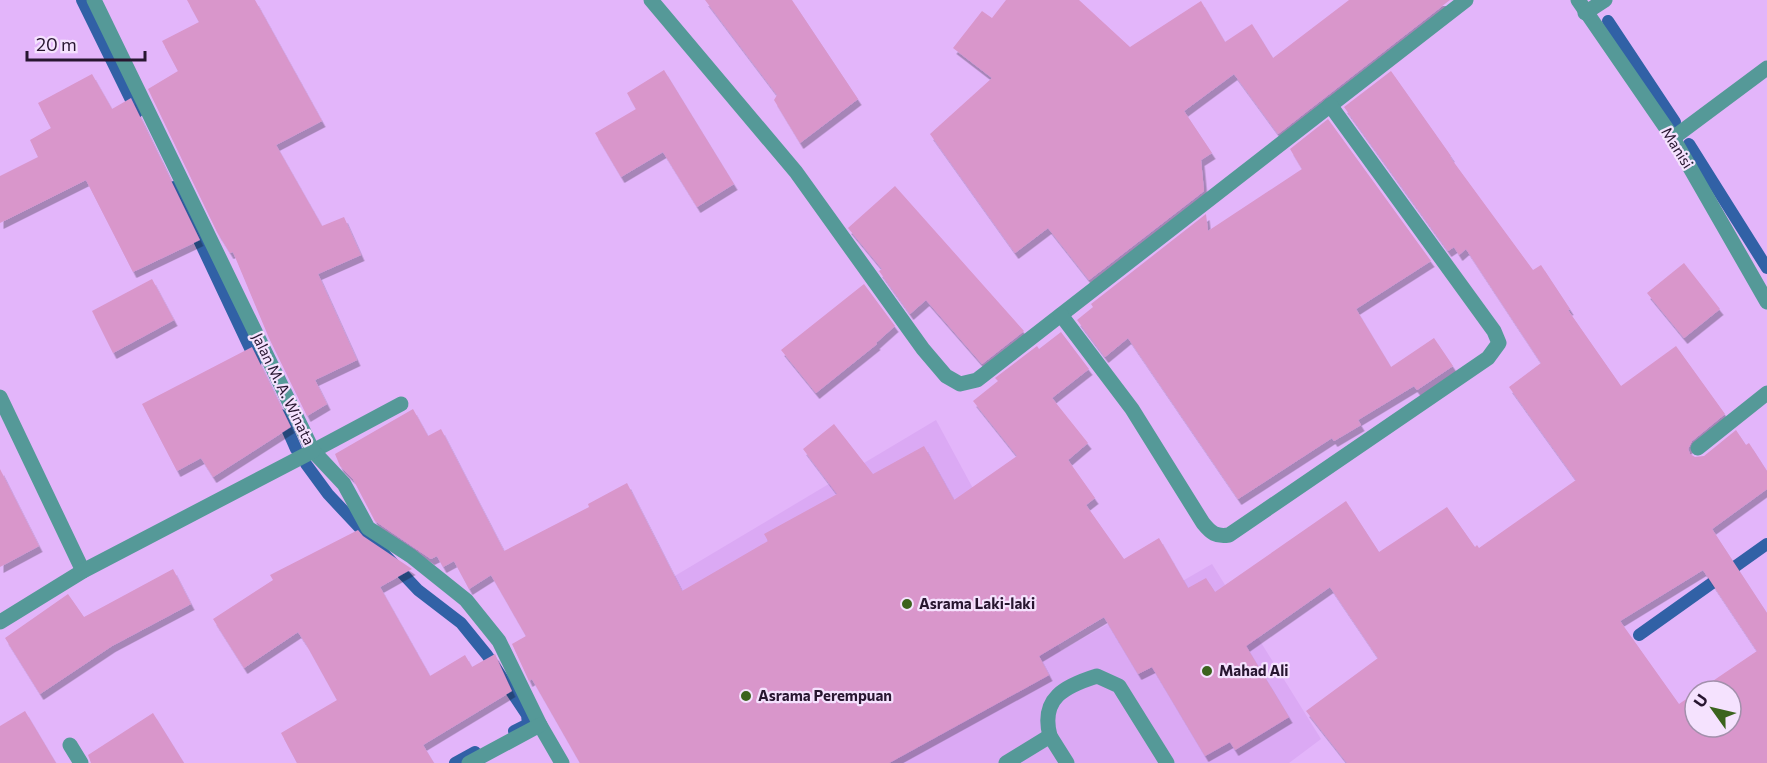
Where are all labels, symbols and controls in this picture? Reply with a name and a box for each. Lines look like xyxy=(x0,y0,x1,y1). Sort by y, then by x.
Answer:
scale bar xyxy=(27,24,146,62)
text: 20 m xyxy=(36,33,77,55)
street label: Manisi xyxy=(1658,124,1697,171)
street label: Jalan M. A. Winata xyxy=(249,330,319,448)
place label: Asrama Laki-laki xyxy=(919,594,1035,612)
marker: Asrama Laki-laki xyxy=(900,597,914,611)
place label: Mahad Ali xyxy=(1219,661,1288,679)
marker: Mahad Ali xyxy=(1200,664,1214,678)
north arrow xyxy=(1683,679,1743,739)
place label: Asrama Perempuan xyxy=(758,686,892,704)
marker: Asrama Perempuan xyxy=(739,689,753,703)
text: U xyxy=(1689,690,1711,710)

